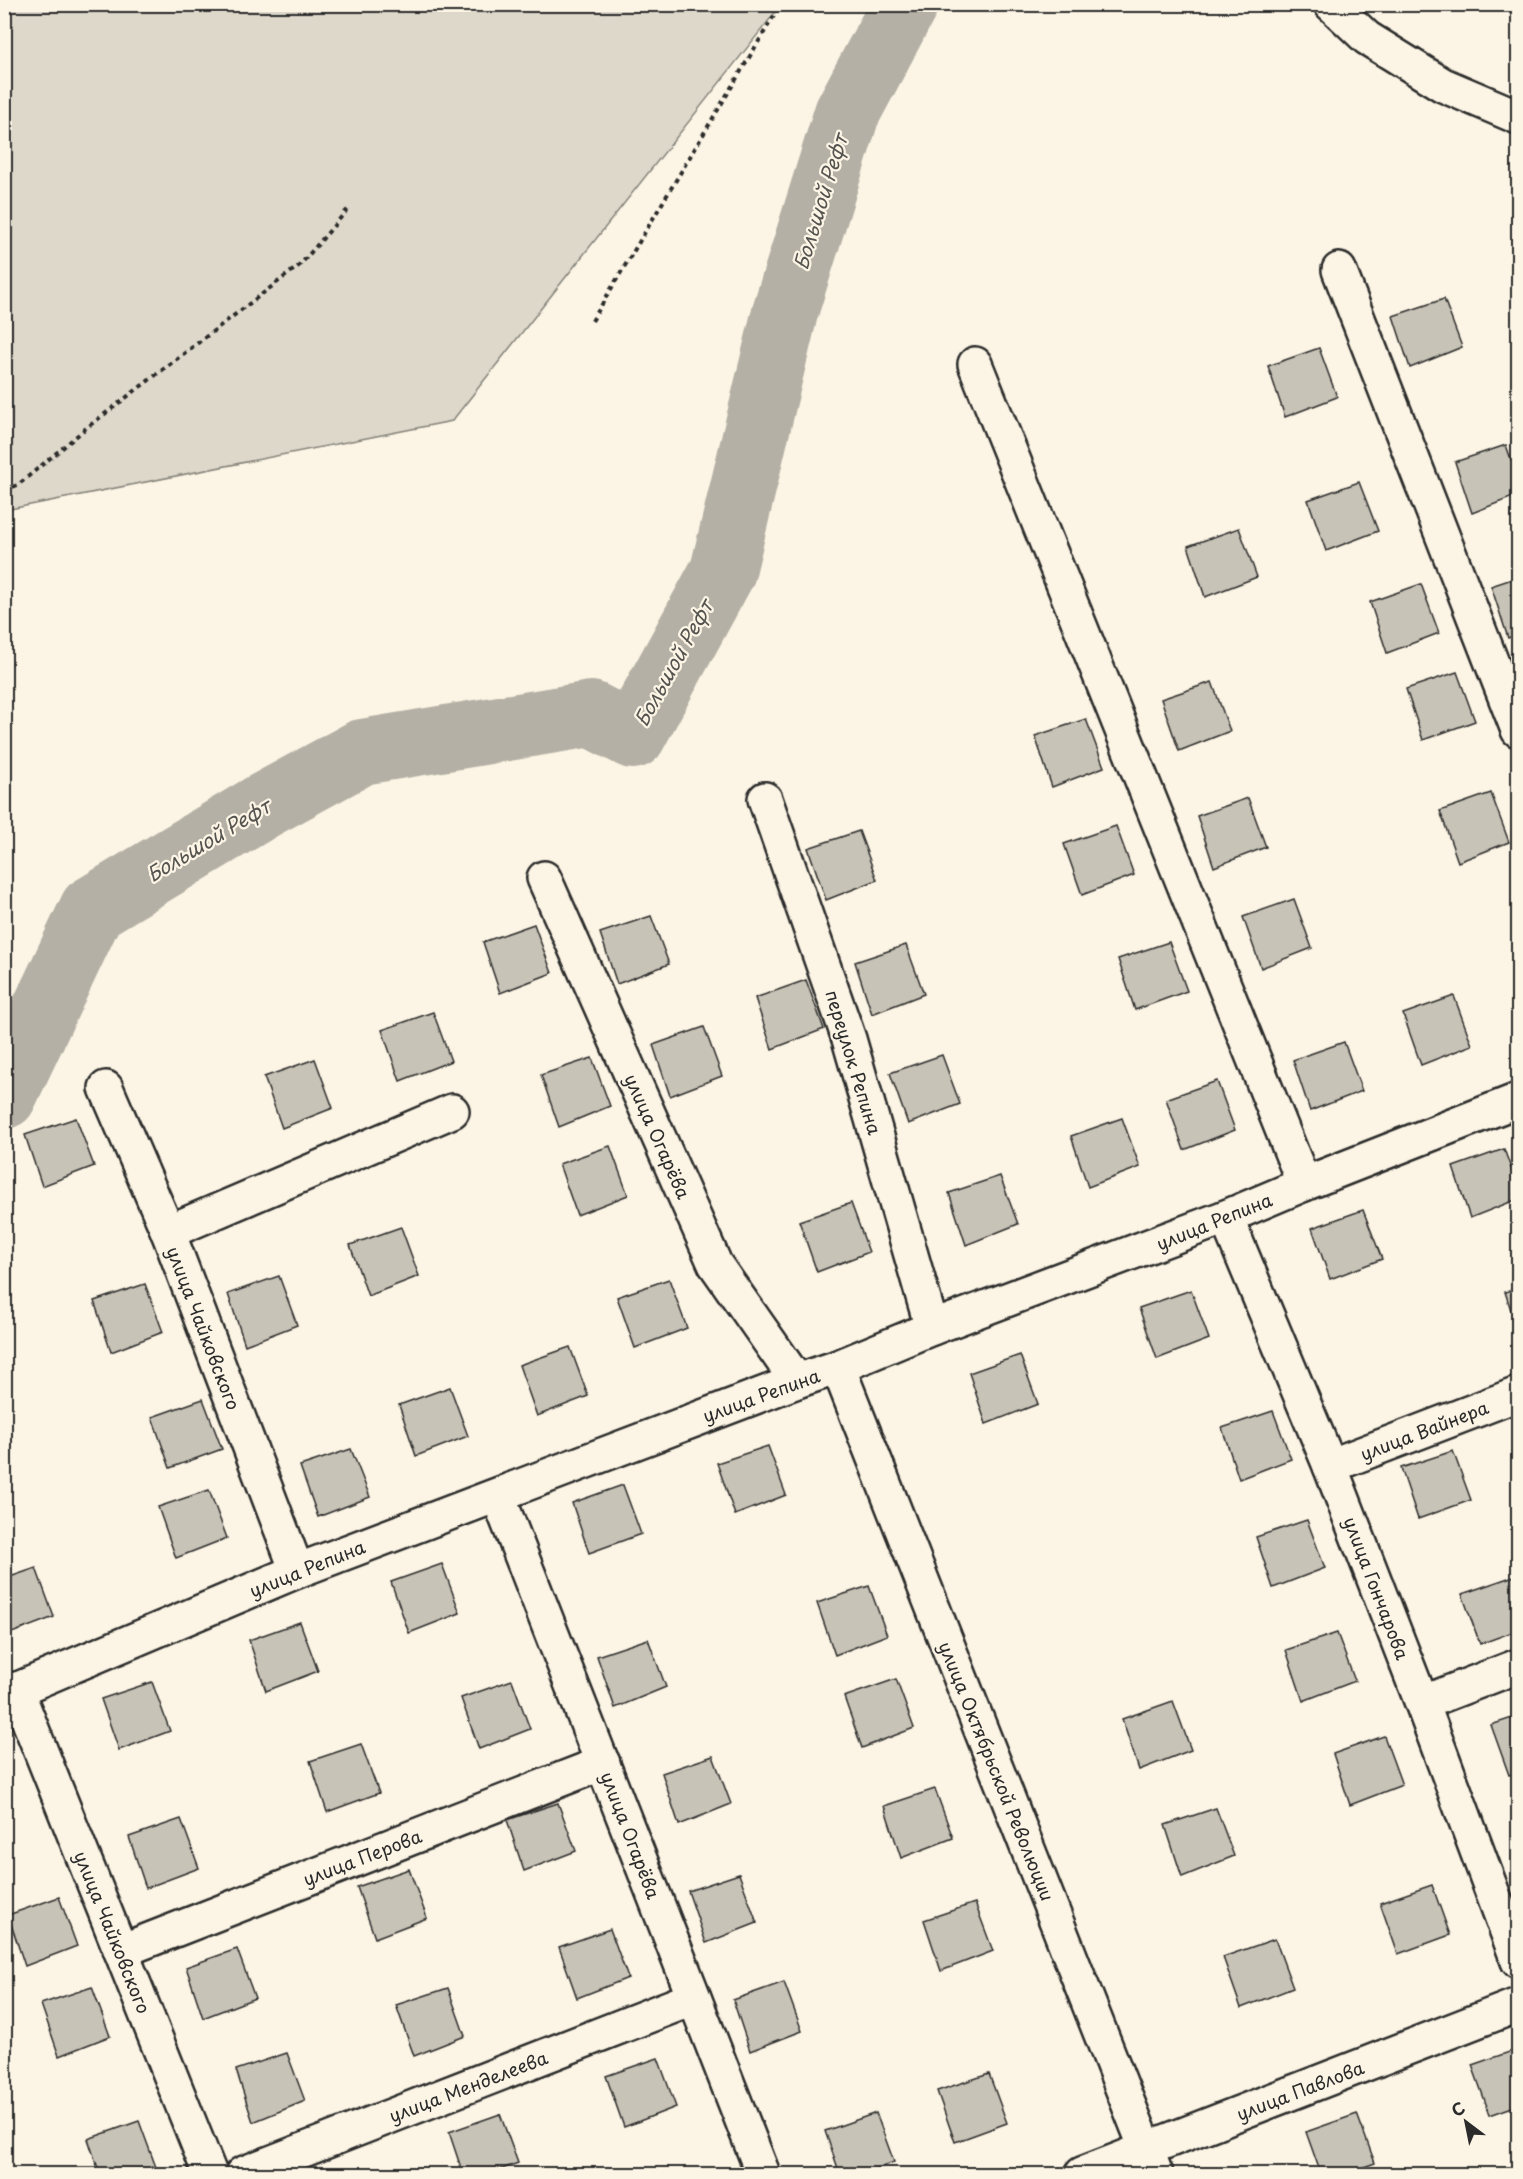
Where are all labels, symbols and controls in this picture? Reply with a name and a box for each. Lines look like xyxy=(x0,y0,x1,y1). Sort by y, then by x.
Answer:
water label: Большой Рефт xyxy=(785,128,856,273)
water label: Большой Рефт xyxy=(626,592,722,731)
water label: Большой Рефт xyxy=(140,789,278,889)
street label: переулок Репина xyxy=(819,986,889,1138)
street label: улица Огарёва xyxy=(618,1069,698,1204)
street label: улица Репина xyxy=(1152,1185,1277,1257)
street label: улица Чайковского xyxy=(160,1242,248,1414)
street label: улица Репина xyxy=(699,1361,824,1429)
street label: улица Вайнера xyxy=(1356,1393,1493,1467)
street label: улица Гончарова xyxy=(1337,1513,1417,1664)
street label: улица Репина xyxy=(245,1532,370,1604)
street label: улица Октябрьской Революции xyxy=(932,1637,1062,1905)
street label: улица Огарёва xyxy=(594,1767,668,1903)
street label: улица Перова xyxy=(299,1822,426,1892)
street label: улица Чайковского xyxy=(68,1847,158,2017)
street label: улица Менделеева xyxy=(385,2043,552,2129)
street label: улица Павлова xyxy=(1232,2053,1368,2127)
north arrow xyxy=(1436,2092,1496,2152)
text: С xyxy=(1446,2095,1469,2122)

